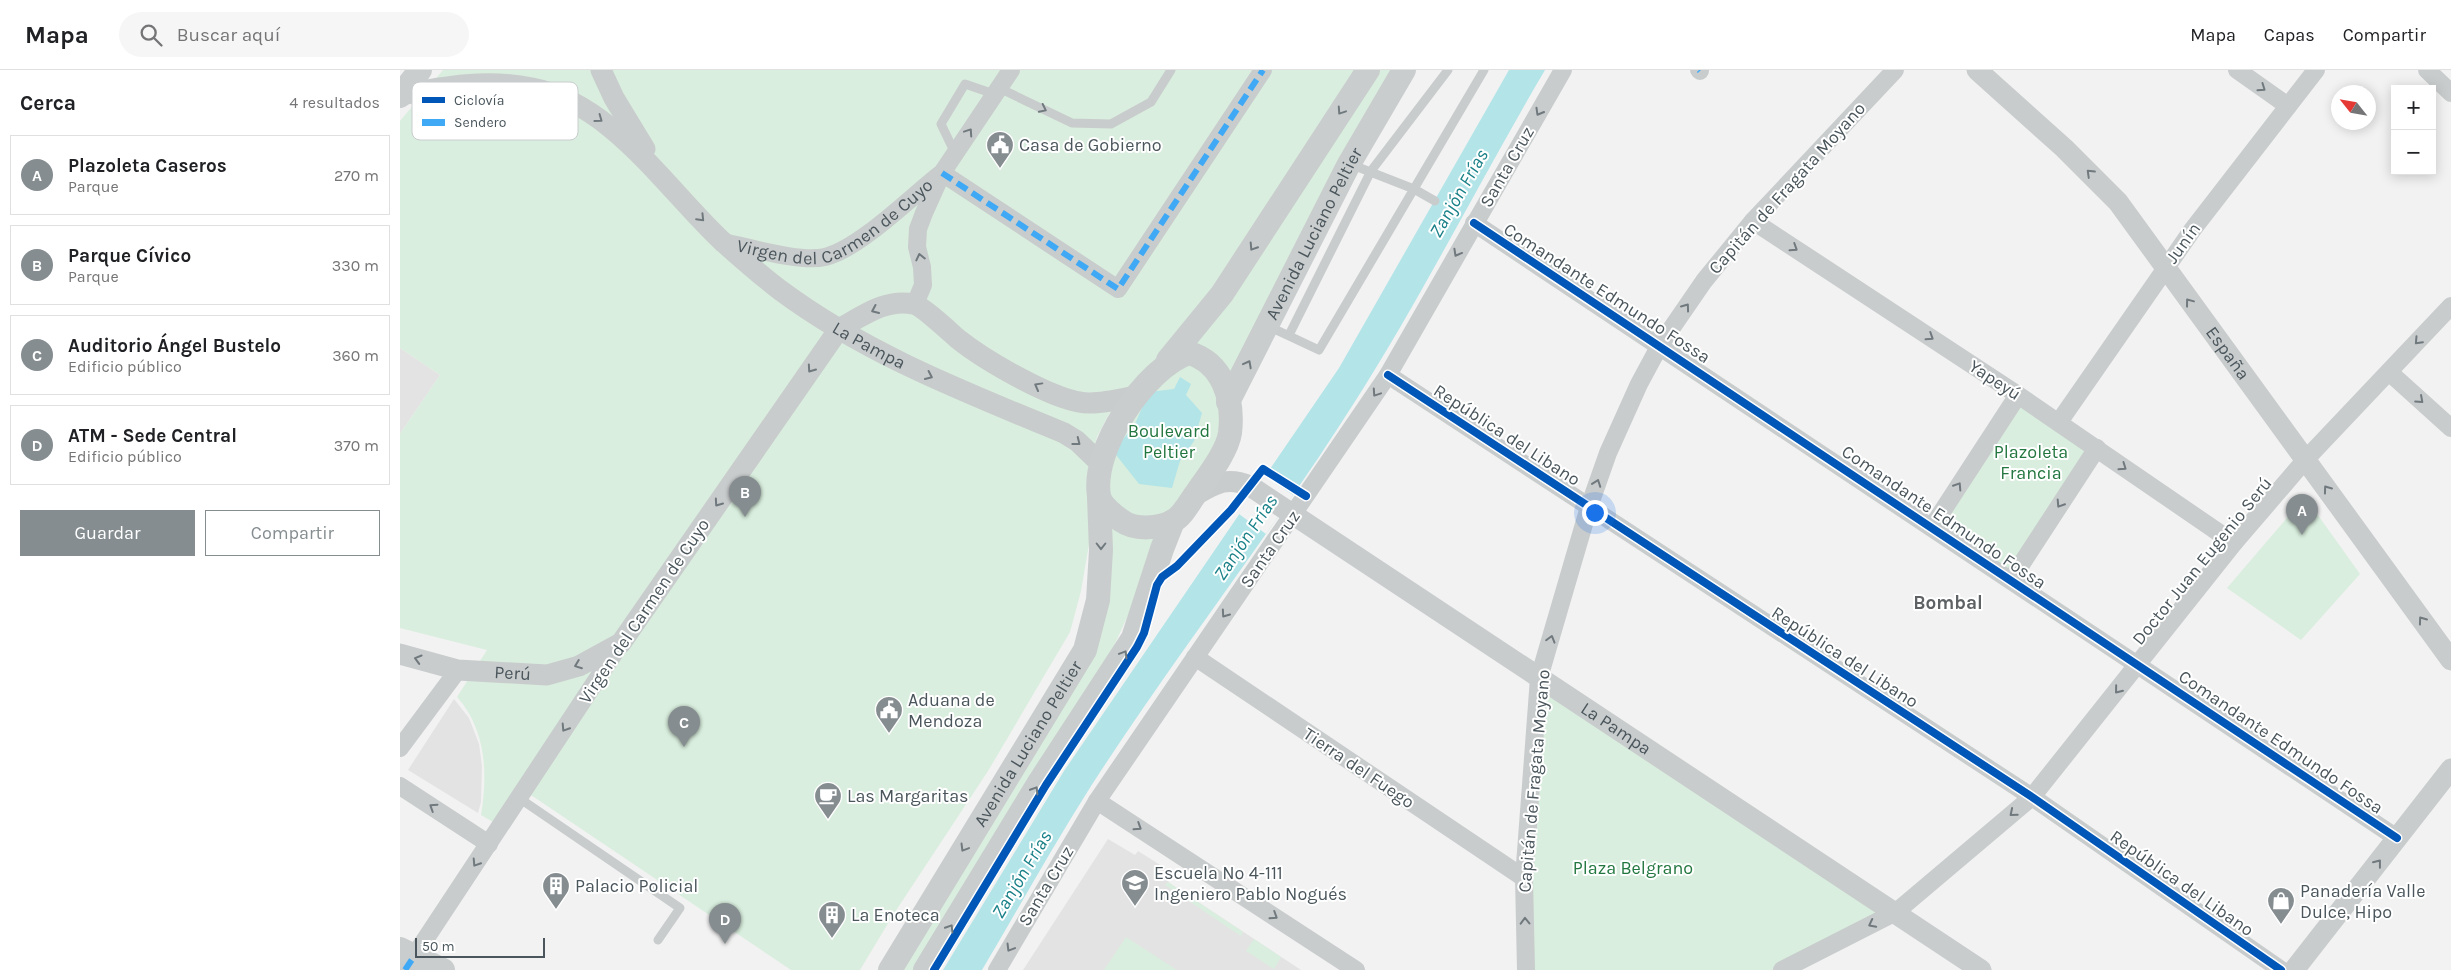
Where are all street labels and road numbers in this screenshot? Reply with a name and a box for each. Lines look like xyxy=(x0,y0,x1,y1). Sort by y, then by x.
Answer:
street label: Capitán de Fragata Moyano xyxy=(1704,97,1870,279)
street label: Santa Cruz xyxy=(1475,123,1539,211)
street label: Avenida Luciano Peltier xyxy=(1261,143,1367,323)
street label: Virgen del Carmen de Cuyo xyxy=(735,174,937,269)
street label: Comandante Edmundo Fossa xyxy=(1500,218,1714,368)
street label: Junín xyxy=(2161,218,2205,268)
street label: La Pampa xyxy=(828,317,909,374)
street label: España xyxy=(2201,322,2255,384)
street label: Yapeyú xyxy=(1965,355,2025,405)
street label: República del Libano xyxy=(1430,379,1584,491)
street label: Comandante Edmundo Fossa xyxy=(1838,440,2050,594)
street label: Doctor Juan Eugenio Serú xyxy=(2127,473,2277,649)
street label: Santa Cruz xyxy=(1235,506,1305,592)
street label: Virgen del Carmen de Cuyo xyxy=(574,514,714,708)
street label: República del Libano xyxy=(1768,601,1922,713)
street label: Avenida Luciano Peltier xyxy=(969,656,1087,831)
street label: Perú xyxy=(494,661,532,685)
street label: Comandante Edmundo Fossa xyxy=(2175,665,2387,819)
street label: Capitán de Fragata Moyano xyxy=(1513,669,1555,893)
street label: La Pampa xyxy=(1577,697,1655,760)
street label: Tierra del Fuego xyxy=(1299,723,1419,813)
street label: República del Libano xyxy=(2106,825,2258,941)
street label: Santa Cruz xyxy=(1013,842,1079,930)

